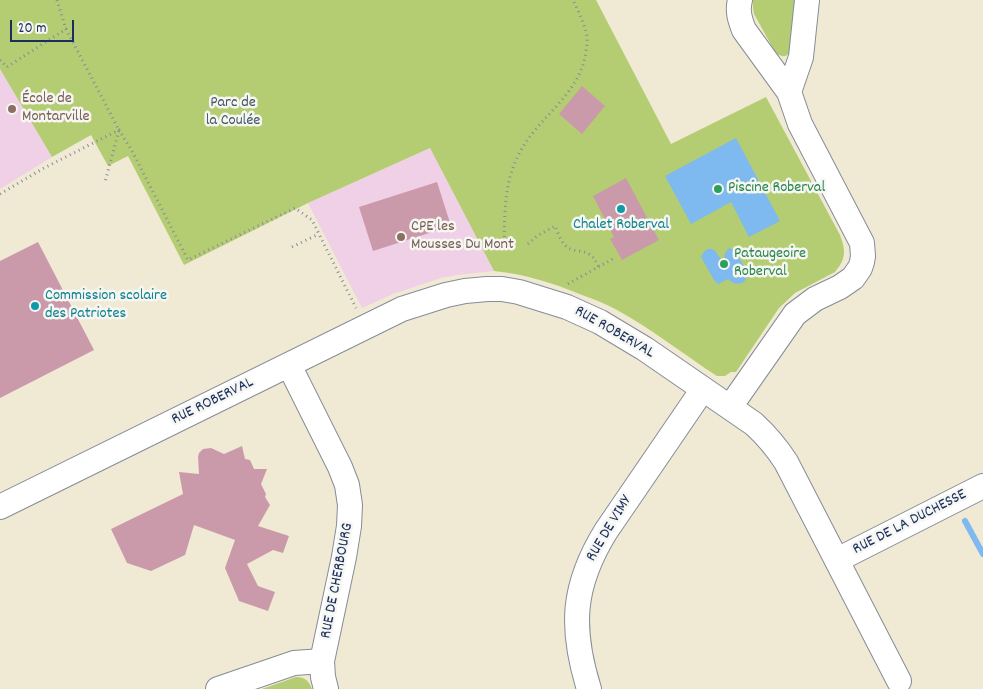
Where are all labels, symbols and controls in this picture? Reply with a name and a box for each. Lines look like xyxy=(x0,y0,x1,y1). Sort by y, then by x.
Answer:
scale bar xyxy=(12,10,76,42)
text: 20 m xyxy=(18,18,46,40)
place label: École de Montarville xyxy=(22,90,89,128)
park label: Parc de la Coulée xyxy=(206,94,260,132)
marker: École de Montarville xyxy=(6,103,18,115)
place label: Piscine Roberval xyxy=(728,179,825,199)
marker: Piscine Roberval xyxy=(712,183,724,195)
marker: Chalet Roberval xyxy=(615,203,627,215)
place label: Chalet Roberval xyxy=(573,216,669,236)
place label: CPE les Mousses Du Mont xyxy=(411,218,514,256)
marker: CPE les Mousses Du Mont xyxy=(395,231,407,243)
place label: Pataugeoire Roberval xyxy=(734,245,806,283)
marker: Pataugeoire Roberval xyxy=(718,258,730,270)
place label: Commission scolaire des Patriotes xyxy=(45,287,167,325)
marker: Commission scolaire des Patriotes xyxy=(29,300,41,312)
street label: RUE ROBERVAL xyxy=(571,302,657,364)
street label: RUE ROBERVAL xyxy=(169,374,257,430)
street label: RUE DE LA DUCHESSE xyxy=(850,486,970,560)
street label: RUE DE VIMY xyxy=(583,493,637,565)
street label: RUE DE CHERBOURG xyxy=(317,522,359,640)

